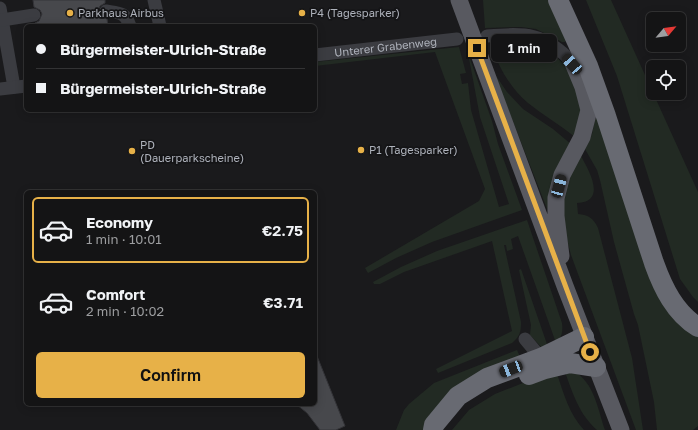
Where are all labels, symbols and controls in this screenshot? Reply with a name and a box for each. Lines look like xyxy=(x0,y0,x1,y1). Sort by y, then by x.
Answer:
place label: Parkhaus Airbus xyxy=(78,6,164,19)
place label: P4 (Tagesparker) xyxy=(310,6,400,19)
marker: Parkhaus Airbus xyxy=(65,8,75,18)
marker: P4 (Tagesparker) xyxy=(297,8,307,18)
north arrow xyxy=(646,12,686,52)
map controls xyxy=(646,12,686,100)
street label: Unterer Grabenweg xyxy=(334,34,437,59)
callout: 1 min xyxy=(491,34,557,62)
route end xyxy=(468,39,486,57)
text: Bürgermeister-Ulrich-Straße xyxy=(60,40,266,58)
text: 1 min xyxy=(508,40,540,56)
car xyxy=(560,51,584,77)
button: locate xyxy=(646,60,686,100)
text: Bürgermeister-Ulrich-Straße xyxy=(60,79,266,97)
place label: PD (Dauerparkscheine) xyxy=(140,138,244,164)
place label: P1 (Tagesparker) xyxy=(369,143,458,156)
marker: P1 (Tagesparker) xyxy=(356,145,366,155)
marker: PD (Dauerparkscheine) xyxy=(127,146,137,156)
car xyxy=(550,173,568,199)
icon: car xyxy=(38,212,74,248)
text: Economy xyxy=(86,213,153,231)
text: €2.75 xyxy=(262,221,303,239)
text: 1 min · 10:01 xyxy=(86,231,162,247)
icon: car xyxy=(38,284,74,320)
text: Comfort xyxy=(86,285,145,303)
text: €3.71 xyxy=(263,293,303,311)
text: 2 min · 10:02 xyxy=(86,303,164,319)
route start xyxy=(581,343,599,361)
button: Confirm xyxy=(36,352,305,398)
car xyxy=(498,359,524,379)

